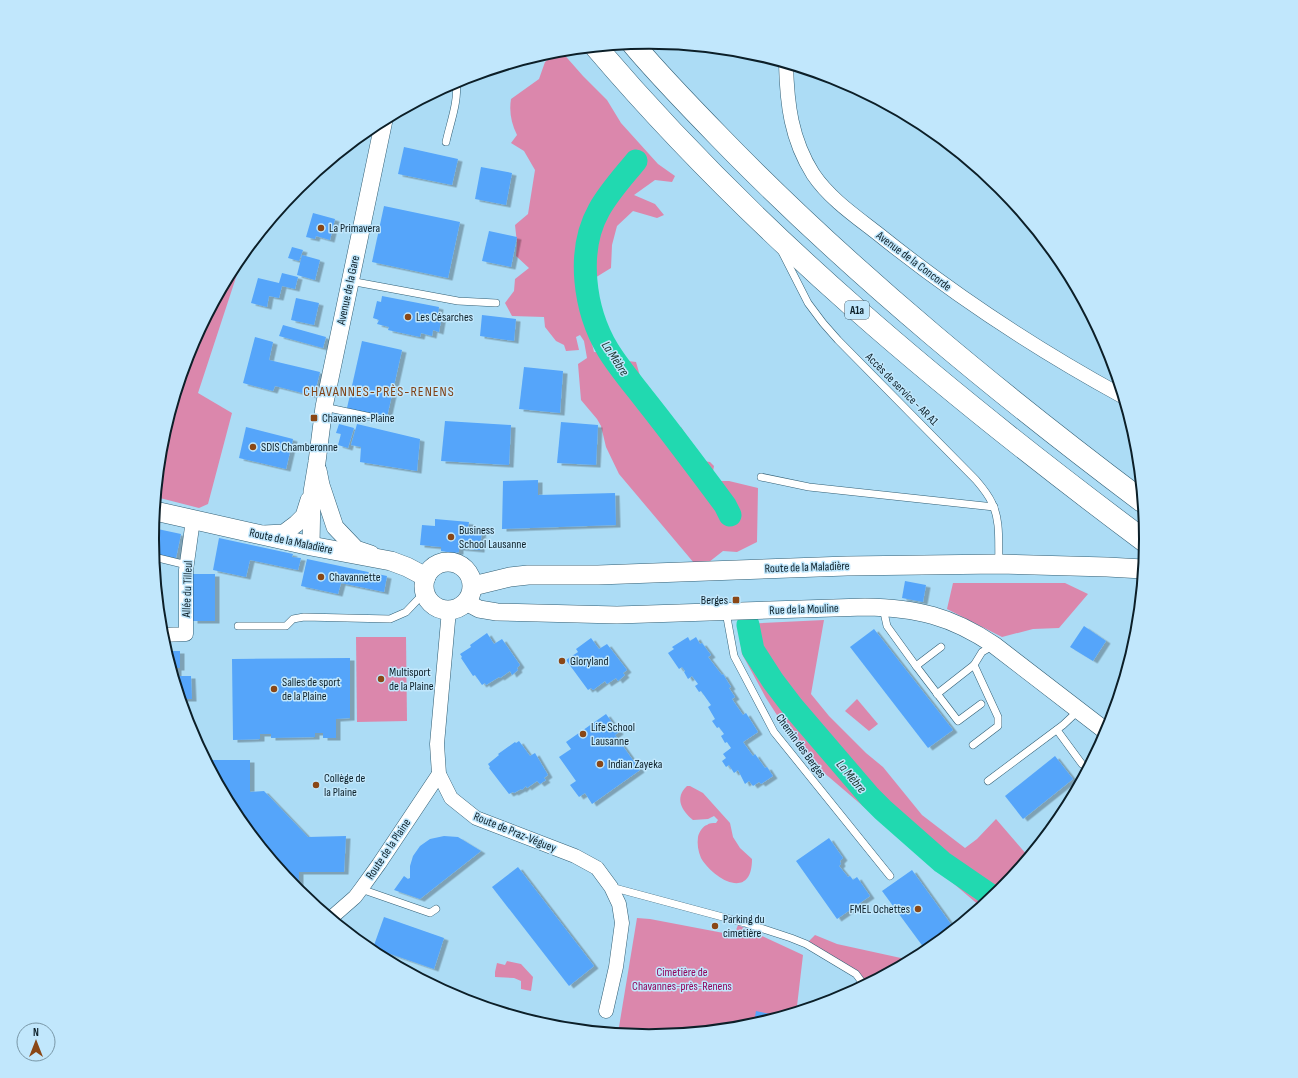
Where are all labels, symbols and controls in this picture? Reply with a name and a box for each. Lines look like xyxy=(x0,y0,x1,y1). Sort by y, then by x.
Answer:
place label: La Primavera xyxy=(329,221,381,236)
marker: La Primavera xyxy=(316,223,326,233)
street label: Avenue de la Concorde xyxy=(872,228,954,295)
street label: Avenue de la Gare xyxy=(334,254,363,327)
road number: A1a xyxy=(845,301,869,319)
place label: Les Césarches xyxy=(416,310,473,325)
marker: Les Césarches xyxy=(403,312,413,322)
water label: La Mèbre xyxy=(598,338,632,379)
street label: Accès de service - AR A1 xyxy=(861,349,942,429)
district label: CHAVANNES-PRÈS-RENENS xyxy=(303,383,455,400)
place label: Chavannes-Plaine xyxy=(322,411,395,426)
marker: Chavannes-Plaine xyxy=(309,413,319,423)
place label: SDIS Chamberonne xyxy=(261,440,338,455)
marker: SDIS Chamberonne xyxy=(248,442,258,452)
place label: Business School Lausanne xyxy=(459,523,526,552)
street label: Route de la Maladière xyxy=(248,525,334,558)
marker: Business School Lausanne xyxy=(446,532,456,542)
street label: Route de la Maladière xyxy=(764,559,850,576)
street label: Allée du Tilleul xyxy=(179,560,196,619)
place label: Chavannette xyxy=(329,570,381,585)
marker: Chavannette xyxy=(316,572,326,582)
place label: Berges xyxy=(701,593,728,608)
marker: Berges xyxy=(731,595,741,605)
street label: Rue de la Mouline xyxy=(769,601,839,618)
place label: Gloryland xyxy=(570,654,608,669)
marker: Gloryland xyxy=(557,656,567,666)
place label: Multisport de la Plaine xyxy=(389,665,434,694)
marker: Multisport de la Plaine xyxy=(376,674,386,684)
place label: Salles de sport de la Plaine xyxy=(282,675,341,704)
marker: Salles de sport de la Plaine xyxy=(269,684,279,694)
street label: Chemin des Berges xyxy=(772,711,829,781)
place label: Life School Lausanne xyxy=(591,720,635,749)
marker: Life School Lausanne xyxy=(578,729,588,739)
place label: Indian Zayeka xyxy=(608,757,663,772)
water label: La Mèbre xyxy=(833,757,870,796)
marker: Indian Zayeka xyxy=(595,759,605,769)
place label: Collège de la Plaine xyxy=(324,771,365,800)
marker: Collège de la Plaine xyxy=(311,780,321,790)
street label: Route de Praz-Véguey xyxy=(471,809,559,856)
street label: Route de la Plaine xyxy=(363,816,414,883)
place label: FMEL Ochettes xyxy=(850,902,910,917)
marker: FMEL Ochettes xyxy=(913,904,923,914)
place label: Parking du cimetière xyxy=(723,912,765,941)
marker: Parking du cimetière xyxy=(710,921,720,931)
park label: Cimetière de Chavannes-près-Renens xyxy=(632,965,732,994)
north arrow xyxy=(16,1022,56,1062)
text: N xyxy=(33,1026,39,1039)

